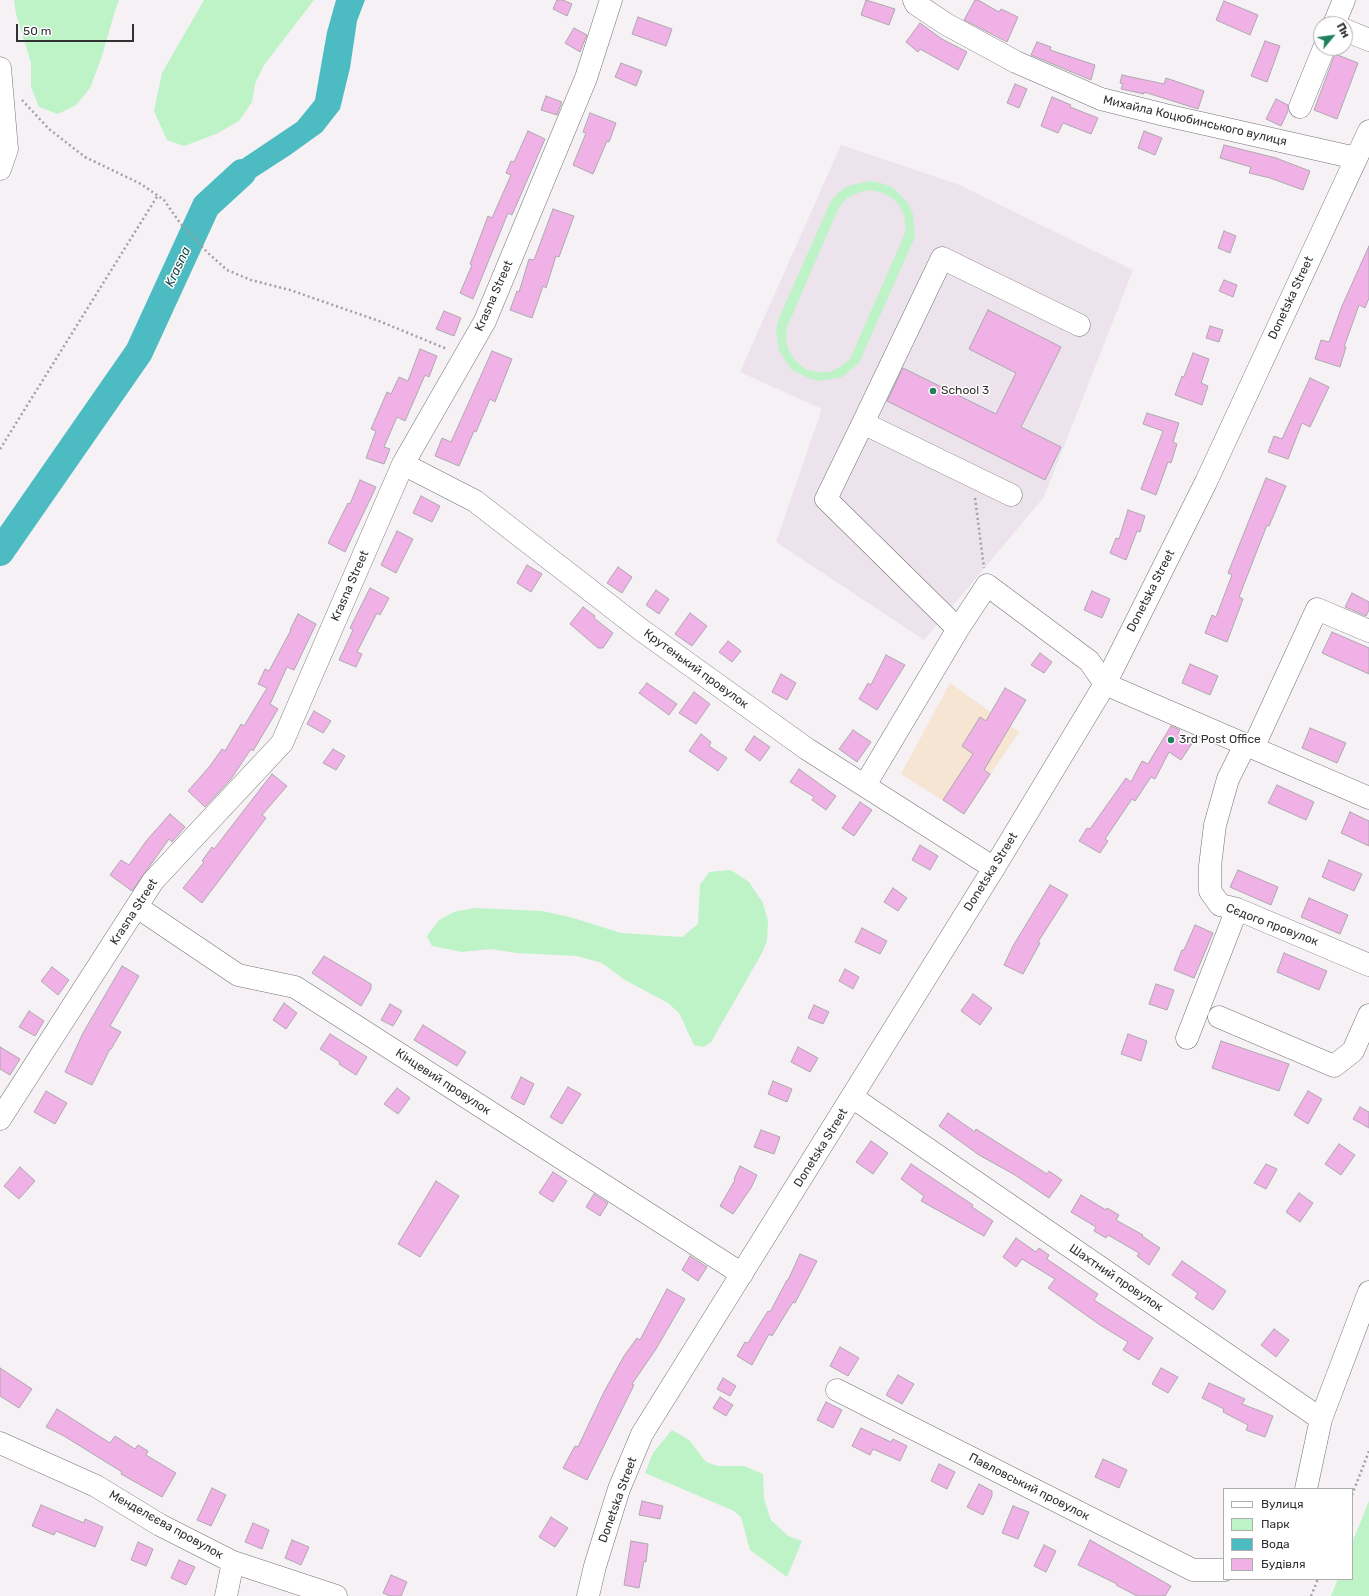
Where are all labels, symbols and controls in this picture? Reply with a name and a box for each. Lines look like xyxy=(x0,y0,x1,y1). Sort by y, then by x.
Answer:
scale bar xyxy=(18,16,136,42)
north arrow xyxy=(1313,16,1353,56)
text: Пн xyxy=(1334,21,1352,40)
text: 50 m xyxy=(23,24,51,38)
street label: Михайла Коцюбинського вулиця xyxy=(1102,93,1288,149)
water label: Krasna xyxy=(162,244,194,290)
street label: Donetska Street xyxy=(1265,254,1317,342)
street label: Krasna Street xyxy=(472,258,516,334)
place label: School 3 xyxy=(941,384,989,398)
marker: School 3 xyxy=(928,386,938,396)
street label: Krasna Street xyxy=(328,548,372,624)
street label: Donetska Street xyxy=(1124,548,1178,634)
street label: Крутенький провулок xyxy=(641,626,751,712)
place label: 3rd Post Office xyxy=(1179,733,1261,747)
marker: 3rd Post Office xyxy=(1166,735,1176,745)
street label: Donetska Street xyxy=(961,830,1021,914)
street label: Krasna Street xyxy=(107,876,161,948)
street label: Сєдого провулок xyxy=(1224,901,1320,949)
street label: Кінцевий провулок xyxy=(393,1046,493,1118)
street label: Donetska Street xyxy=(791,1106,851,1190)
street label: Шахтний провулок xyxy=(1066,1241,1166,1315)
street label: Павловський провулок xyxy=(966,1450,1092,1524)
street label: Donetska Street xyxy=(596,1455,640,1545)
street label: Менделєєва провулок xyxy=(106,1488,226,1562)
legend xyxy=(1223,1488,1353,1580)
text: Вулиця xyxy=(1261,1497,1303,1511)
text: Парк xyxy=(1261,1517,1290,1531)
text: Вода xyxy=(1261,1537,1290,1551)
text: Будівля xyxy=(1261,1557,1306,1571)

